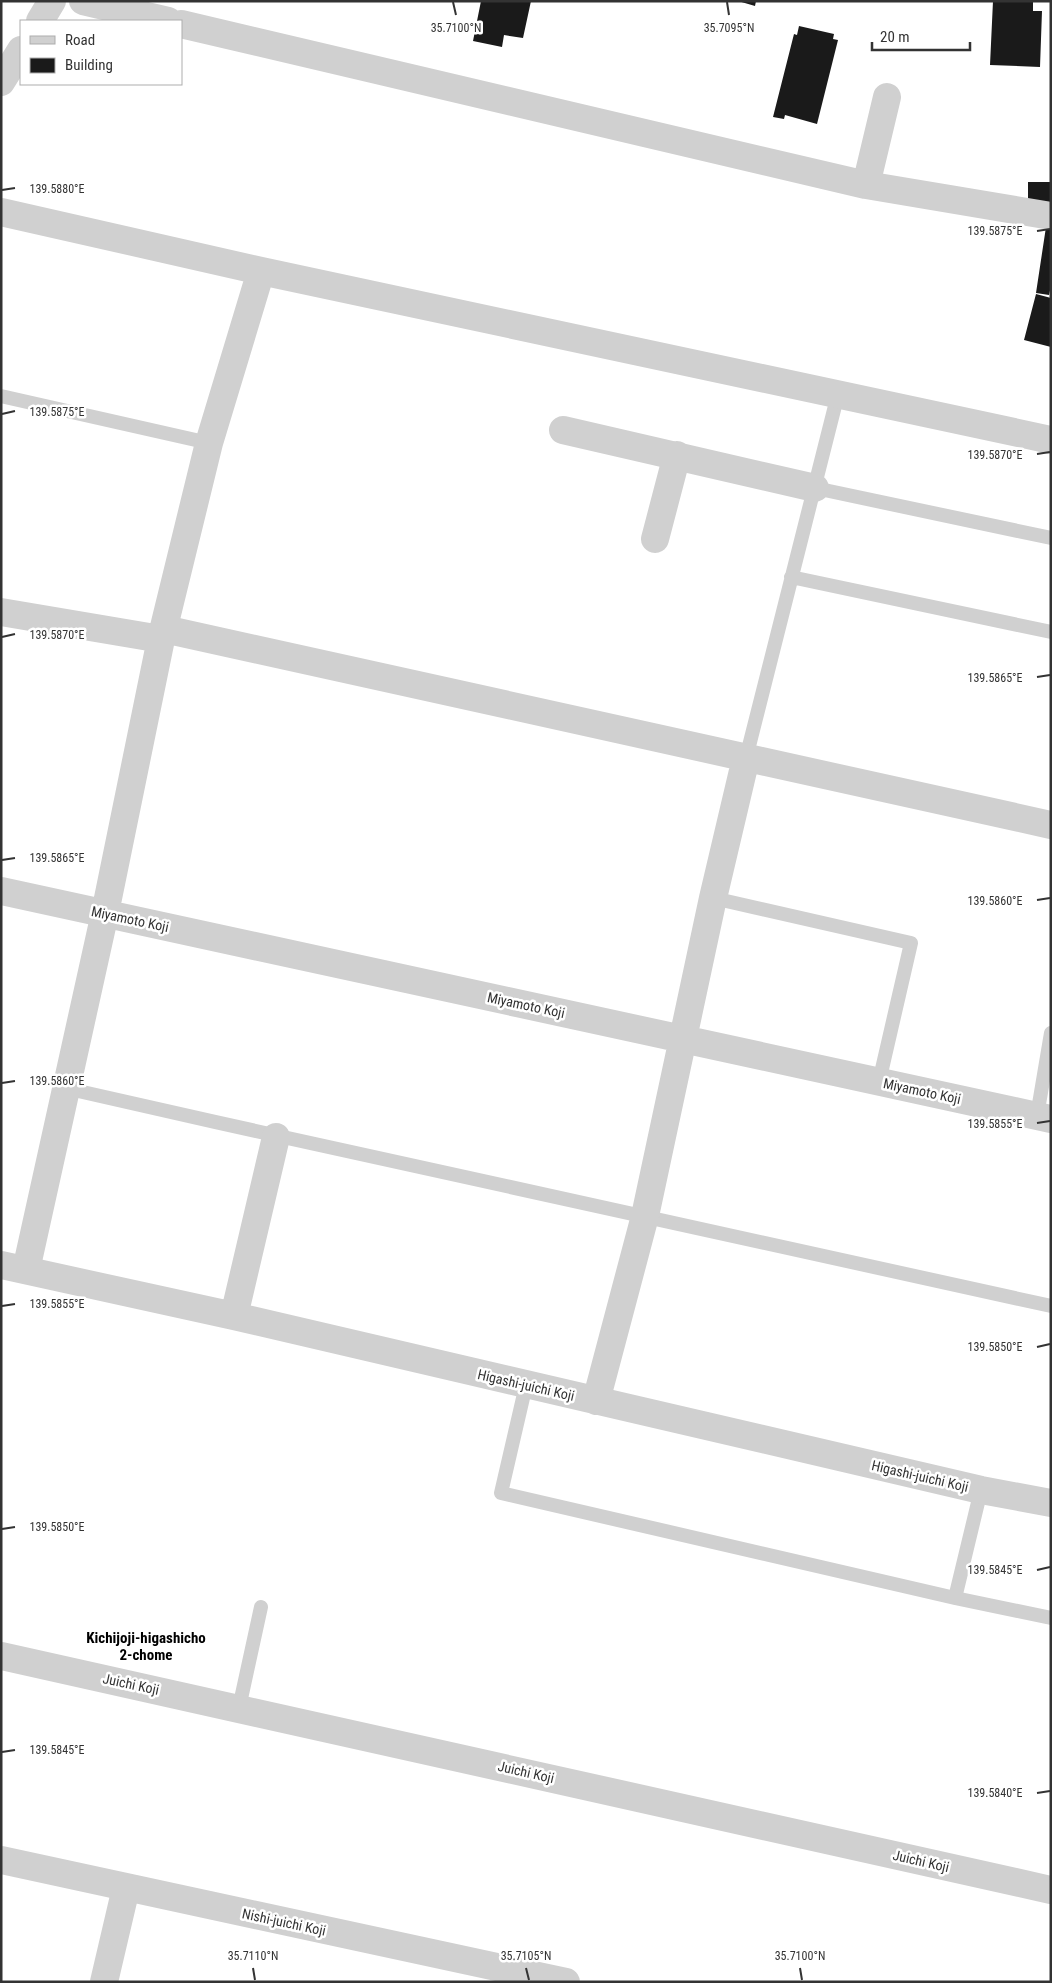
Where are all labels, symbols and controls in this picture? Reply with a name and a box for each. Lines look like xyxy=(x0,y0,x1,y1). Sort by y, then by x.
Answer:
legend xyxy=(20,20,182,85)
scale bar xyxy=(872,20,970,52)
text: 35.7100°N xyxy=(431,21,481,35)
text: 35.7095°N xyxy=(704,21,754,35)
text: 20 m xyxy=(880,28,910,46)
text: Road xyxy=(65,31,95,49)
text: Building xyxy=(65,56,113,74)
text: 139.5880°E xyxy=(29,182,85,196)
text: 139.5875°E xyxy=(967,224,1023,238)
text: 139.5875°E xyxy=(29,405,85,419)
text: 139.5870°E xyxy=(967,448,1023,462)
text: 139.5870°E xyxy=(29,628,85,642)
text: 139.5865°E xyxy=(967,671,1023,685)
text: 139.5865°E xyxy=(29,851,85,865)
text: 139.5860°E xyxy=(967,894,1023,908)
street label: Miyamoto Koji xyxy=(90,903,170,935)
street label: Miyamoto Koji xyxy=(486,989,566,1021)
text: 139.5860°E xyxy=(29,1074,85,1088)
street label: Miyamoto Koji xyxy=(882,1075,962,1107)
text: 139.5855°E xyxy=(967,1117,1023,1131)
text: 139.5855°E xyxy=(29,1297,85,1311)
text: 139.5850°E xyxy=(967,1340,1023,1354)
street label: Higashi-juichi Koji xyxy=(476,1366,576,1404)
street label: Higashi-juichi Koji xyxy=(870,1457,970,1495)
text: 139.5850°E xyxy=(29,1520,85,1534)
text: 139.5845°E xyxy=(967,1563,1023,1577)
district label: Kichijoji-higashicho 2-chome xyxy=(86,1629,206,1664)
street label: Juichi Koji xyxy=(101,1670,161,1698)
text: 139.5845°E xyxy=(29,1743,85,1757)
street label: Juichi Koji xyxy=(496,1758,556,1786)
text: 139.5840°E xyxy=(967,1786,1023,1800)
street label: Juichi Koji xyxy=(891,1847,951,1875)
street label: Nishi-juichi Koji xyxy=(241,1905,327,1939)
text: 35.7110°N xyxy=(228,1949,278,1963)
text: 35.7105°N xyxy=(501,1949,551,1963)
text: 35.7100°N xyxy=(775,1949,825,1963)

